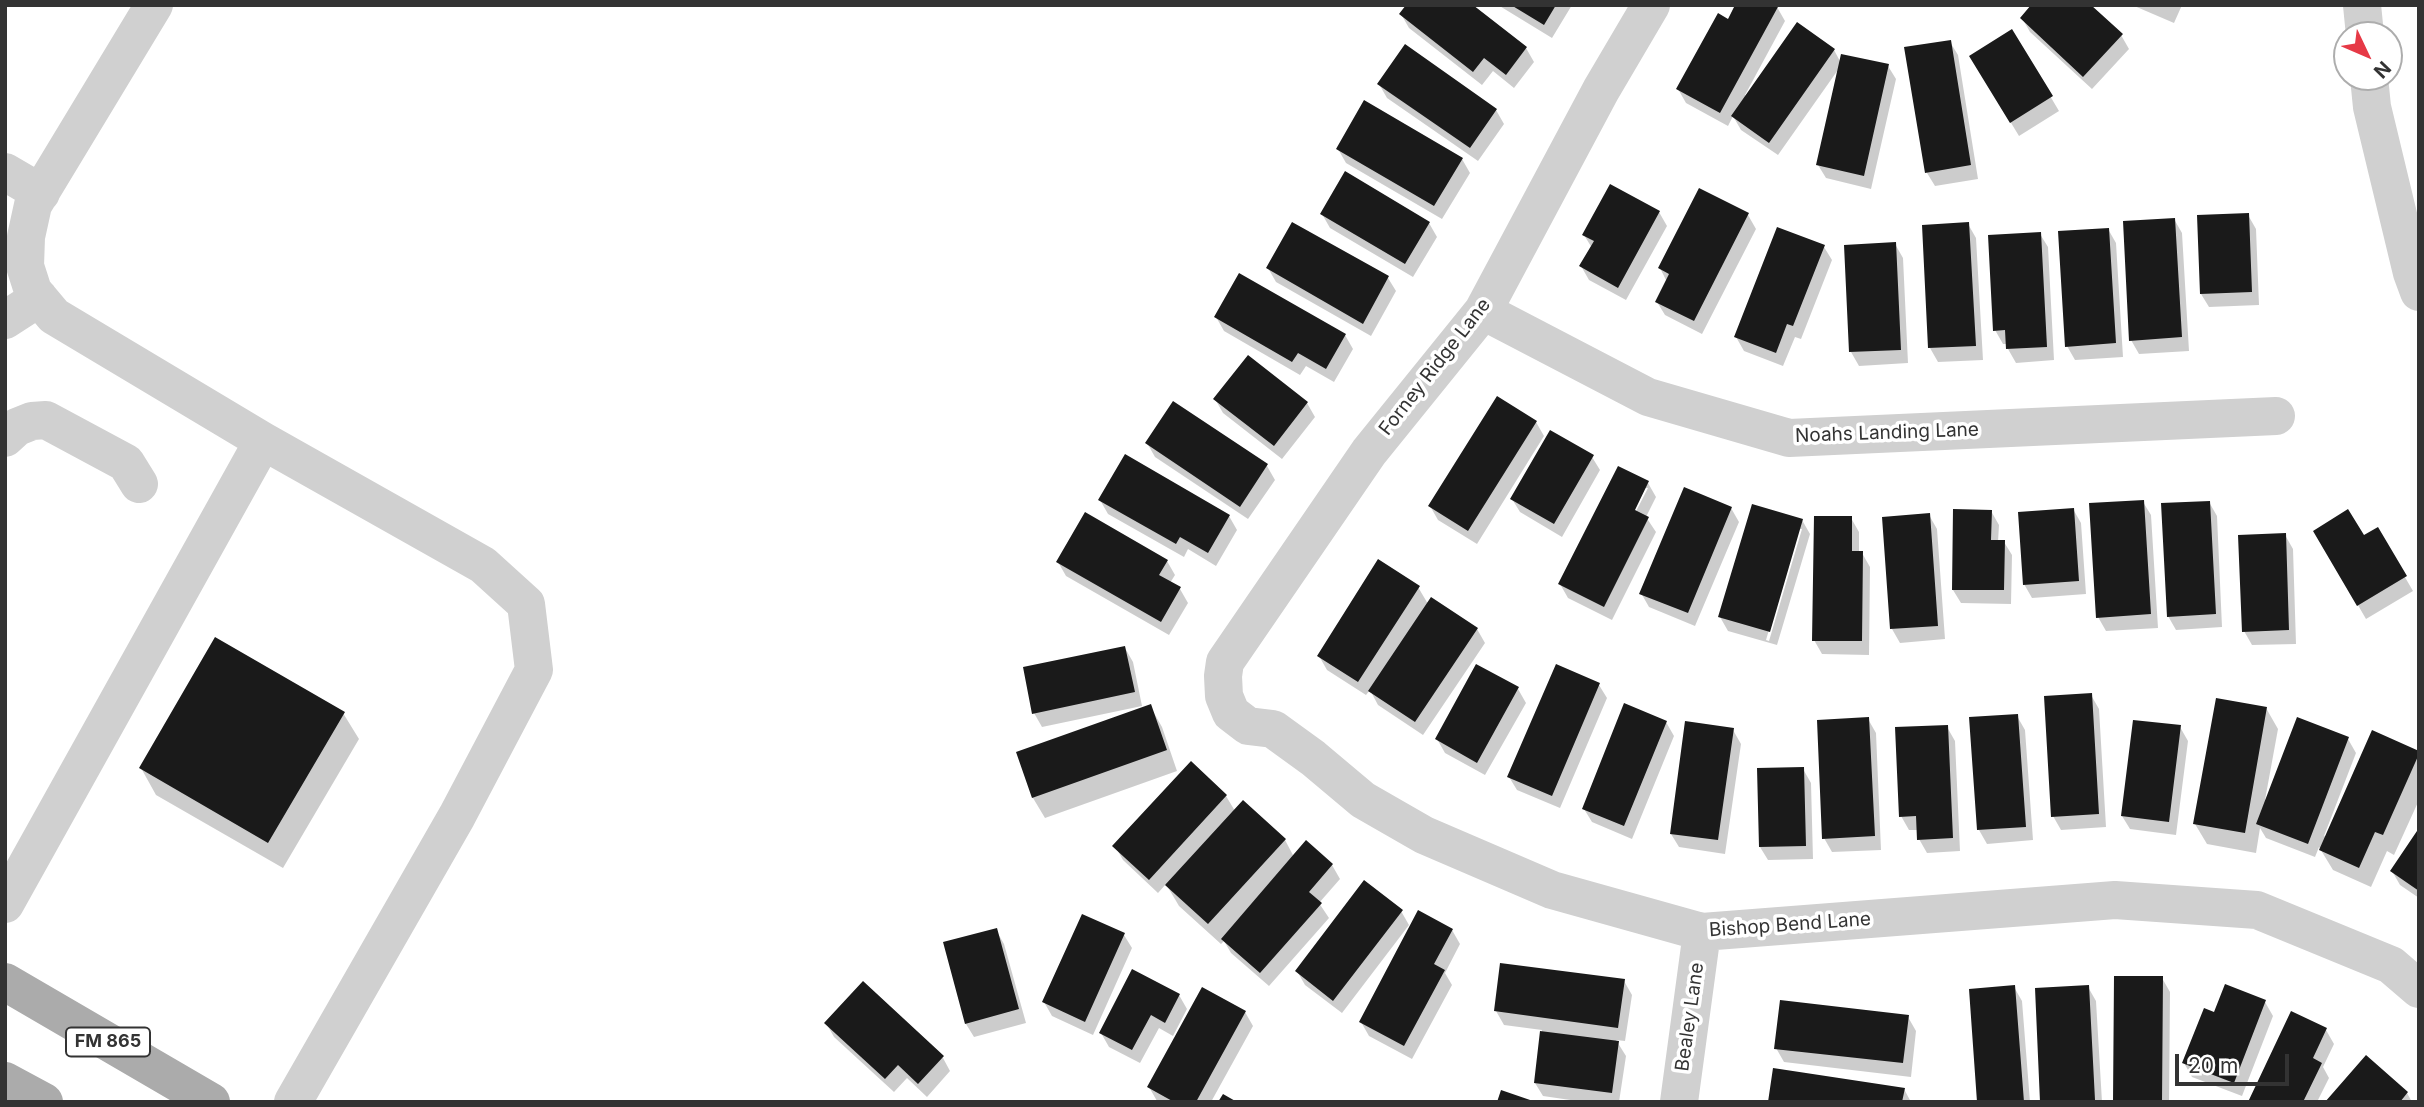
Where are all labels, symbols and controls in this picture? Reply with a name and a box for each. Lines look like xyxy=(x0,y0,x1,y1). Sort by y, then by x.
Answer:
north arrow xyxy=(2333,21,2403,91)
text: N xyxy=(2369,56,2395,83)
street label: Forney Ridge Lane xyxy=(1374,294,1496,440)
street label: Noahs Landing Lane xyxy=(1795,418,1979,448)
street label: Bishop Bend Lane xyxy=(1708,908,1872,942)
street label: Bealey Lane xyxy=(1671,961,1709,1073)
road number: FM 865 xyxy=(66,1028,150,1056)
scale bar xyxy=(2179,1040,2293,1084)
text: 20 m xyxy=(2188,1053,2238,1078)

